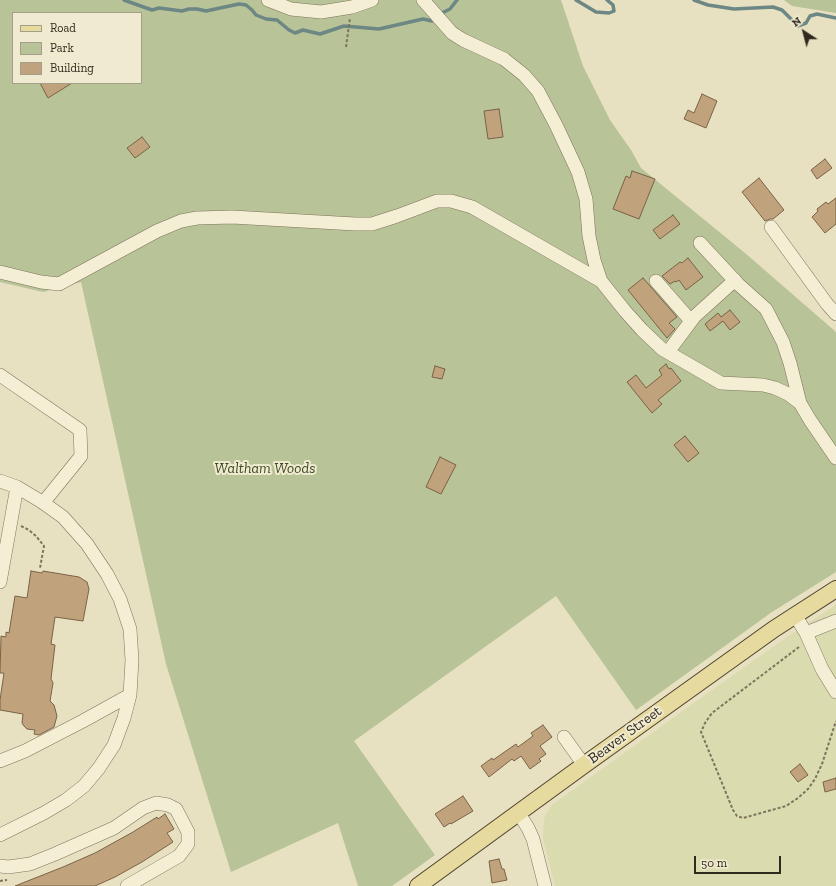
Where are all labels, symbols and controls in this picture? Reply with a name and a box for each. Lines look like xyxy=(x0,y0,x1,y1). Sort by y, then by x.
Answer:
legend xyxy=(12,12,142,84)
north arrow xyxy=(784,12,824,52)
text: N xyxy=(789,14,804,30)
text: Road xyxy=(50,21,76,35)
text: Park xyxy=(50,41,74,55)
text: Building xyxy=(50,61,94,75)
park label: Waltham Woods xyxy=(215,460,315,478)
street label: Beaver Street xyxy=(585,702,665,768)
scale bar xyxy=(696,848,783,874)
text: 50 m xyxy=(701,856,727,870)

